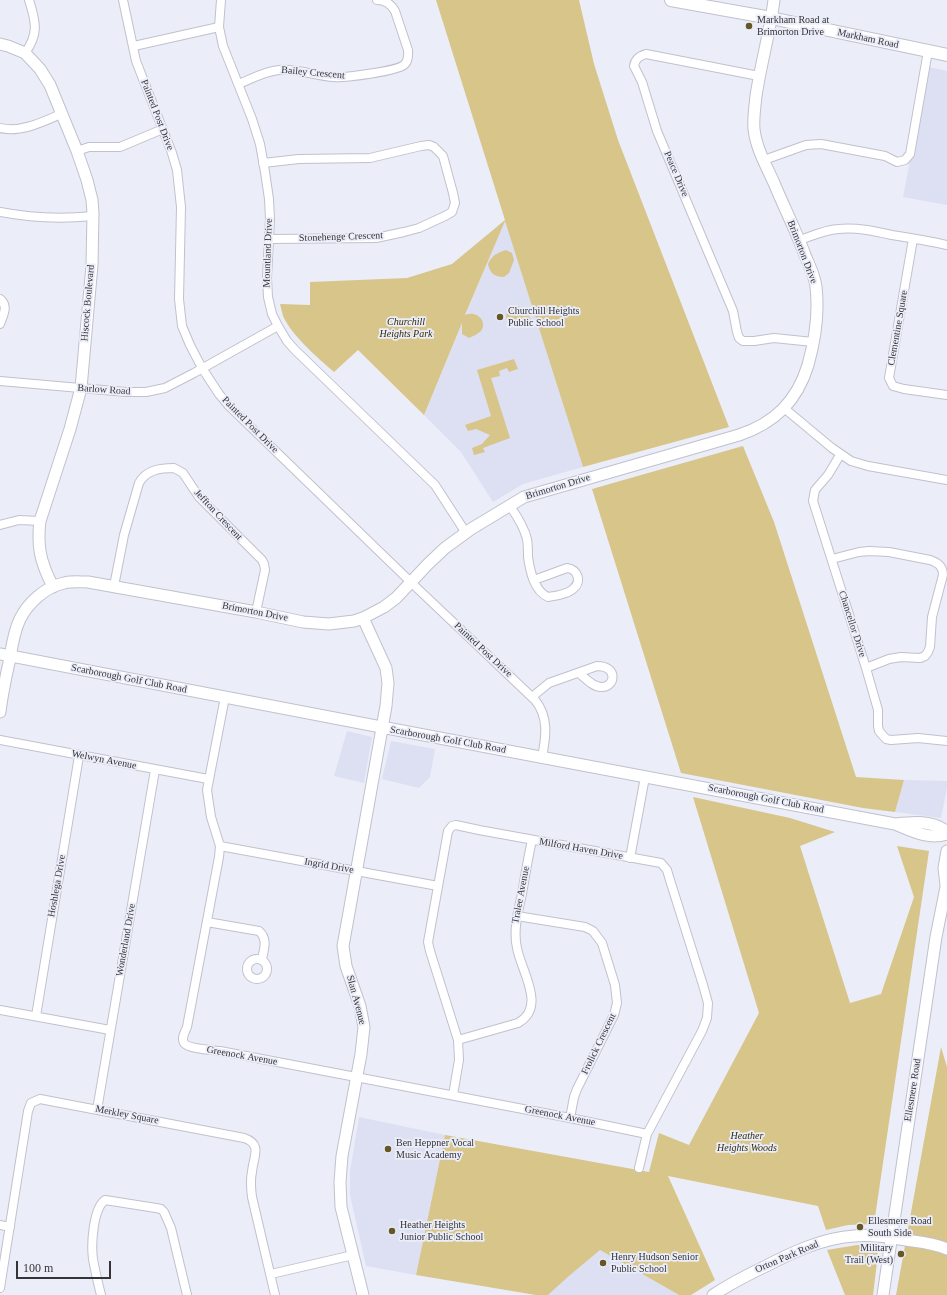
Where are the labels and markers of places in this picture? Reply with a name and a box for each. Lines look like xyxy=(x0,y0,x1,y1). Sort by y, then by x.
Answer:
place label: Markham Road at Brimorton Drive xyxy=(757,14,829,38)
marker: Markham Road at Brimorton Drive xyxy=(744,21,754,31)
place label: Churchill Heights Public School xyxy=(508,305,579,328)
marker: Churchill Heights Public School xyxy=(495,312,505,322)
place label: Ben Heppner Vocal Music Academy xyxy=(396,1137,474,1160)
marker: Ben Heppner Vocal Music Academy xyxy=(383,1144,393,1154)
place label: Ellesmere Road South Side xyxy=(868,1215,932,1238)
place label: Heather Heights Junior Public School xyxy=(400,1219,483,1242)
marker: Ellesmere Road South Side xyxy=(855,1222,865,1232)
marker: Heather Heights Junior Public School xyxy=(387,1226,397,1236)
place label: Military Trail (West) xyxy=(845,1242,893,1266)
marker: Military Trail (West) xyxy=(896,1249,906,1259)
place label: Henry Hudson Senior Public School xyxy=(611,1251,698,1274)
marker: Henry Hudson Senior Public School xyxy=(598,1258,608,1268)

